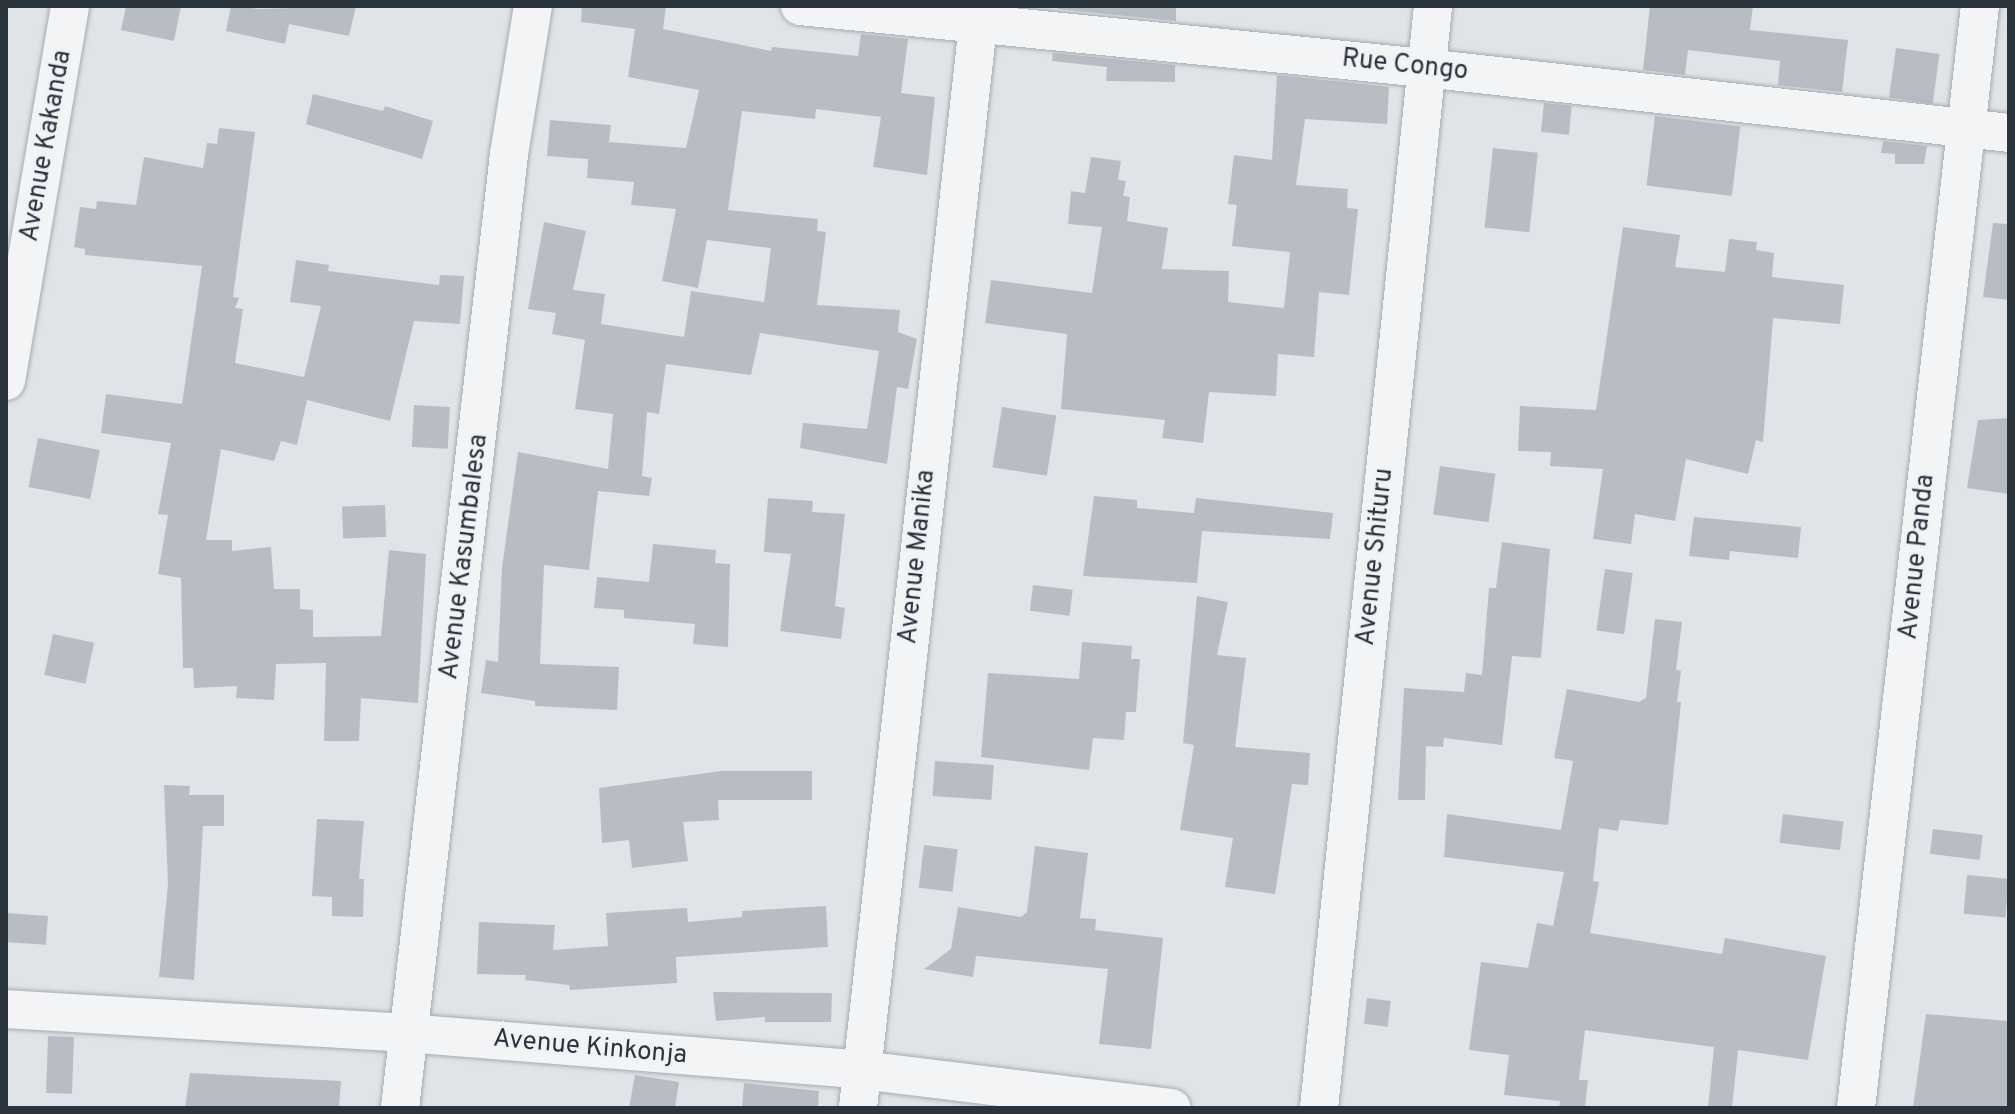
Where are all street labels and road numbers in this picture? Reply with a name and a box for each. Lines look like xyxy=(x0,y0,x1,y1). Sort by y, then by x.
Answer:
street label: Rue Congo xyxy=(1340,44,1470,88)
street label: Avenue Kakanda xyxy=(15,48,79,244)
street label: Avenue Kasumbalesa xyxy=(434,432,496,682)
street label: Avenue Shituru xyxy=(1351,467,1401,647)
street label: Avenue Manika xyxy=(893,468,943,646)
street label: Avenue Panda xyxy=(1894,473,1942,641)
street label: Avenue Kinkonja xyxy=(492,1024,688,1072)

